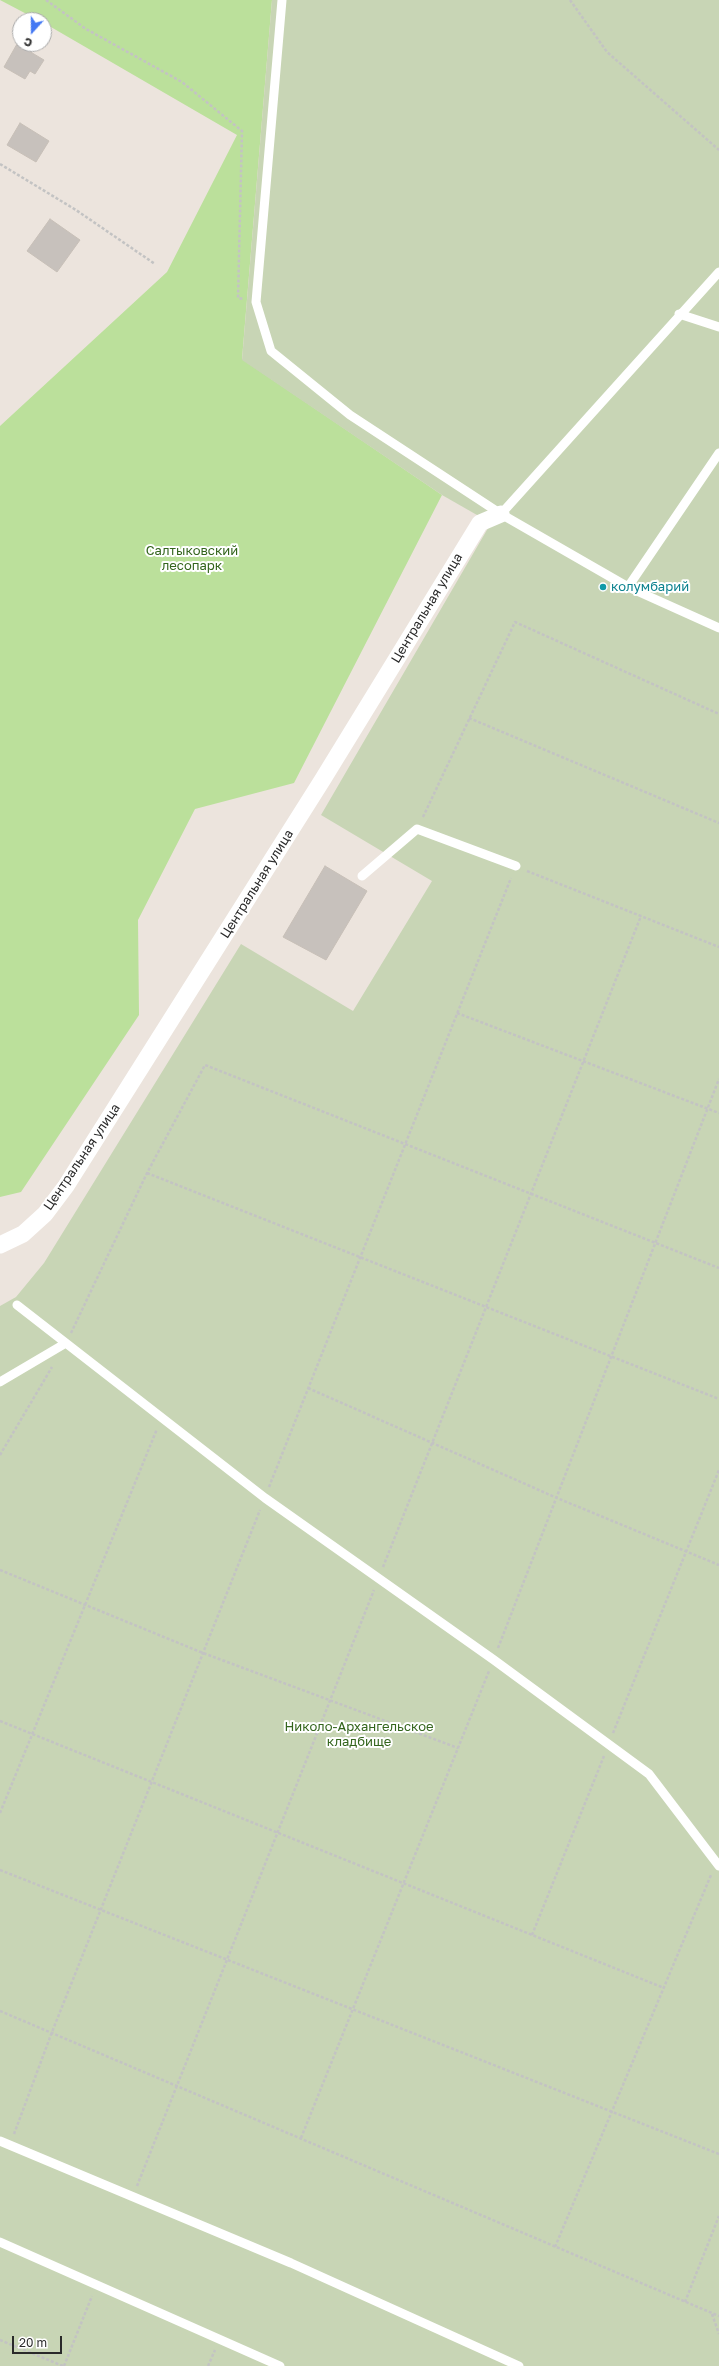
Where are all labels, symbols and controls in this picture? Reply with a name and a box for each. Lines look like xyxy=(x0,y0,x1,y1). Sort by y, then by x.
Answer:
north arrow xyxy=(12,12,52,52)
text: С xyxy=(22,35,34,50)
park label: Салтыковский лесопарк xyxy=(146,543,238,574)
street label: Центральная улица xyxy=(388,550,466,666)
place label: колумбарий xyxy=(611,579,689,595)
marker: колумбарий xyxy=(598,582,608,592)
street label: Центральная улица xyxy=(217,827,297,941)
street label: Центральная улица xyxy=(40,1101,124,1213)
park label: Николо-Архангельское кладбище xyxy=(284,1719,434,1750)
scale bar xyxy=(14,2328,64,2354)
text: 20 m xyxy=(19,2335,47,2350)

